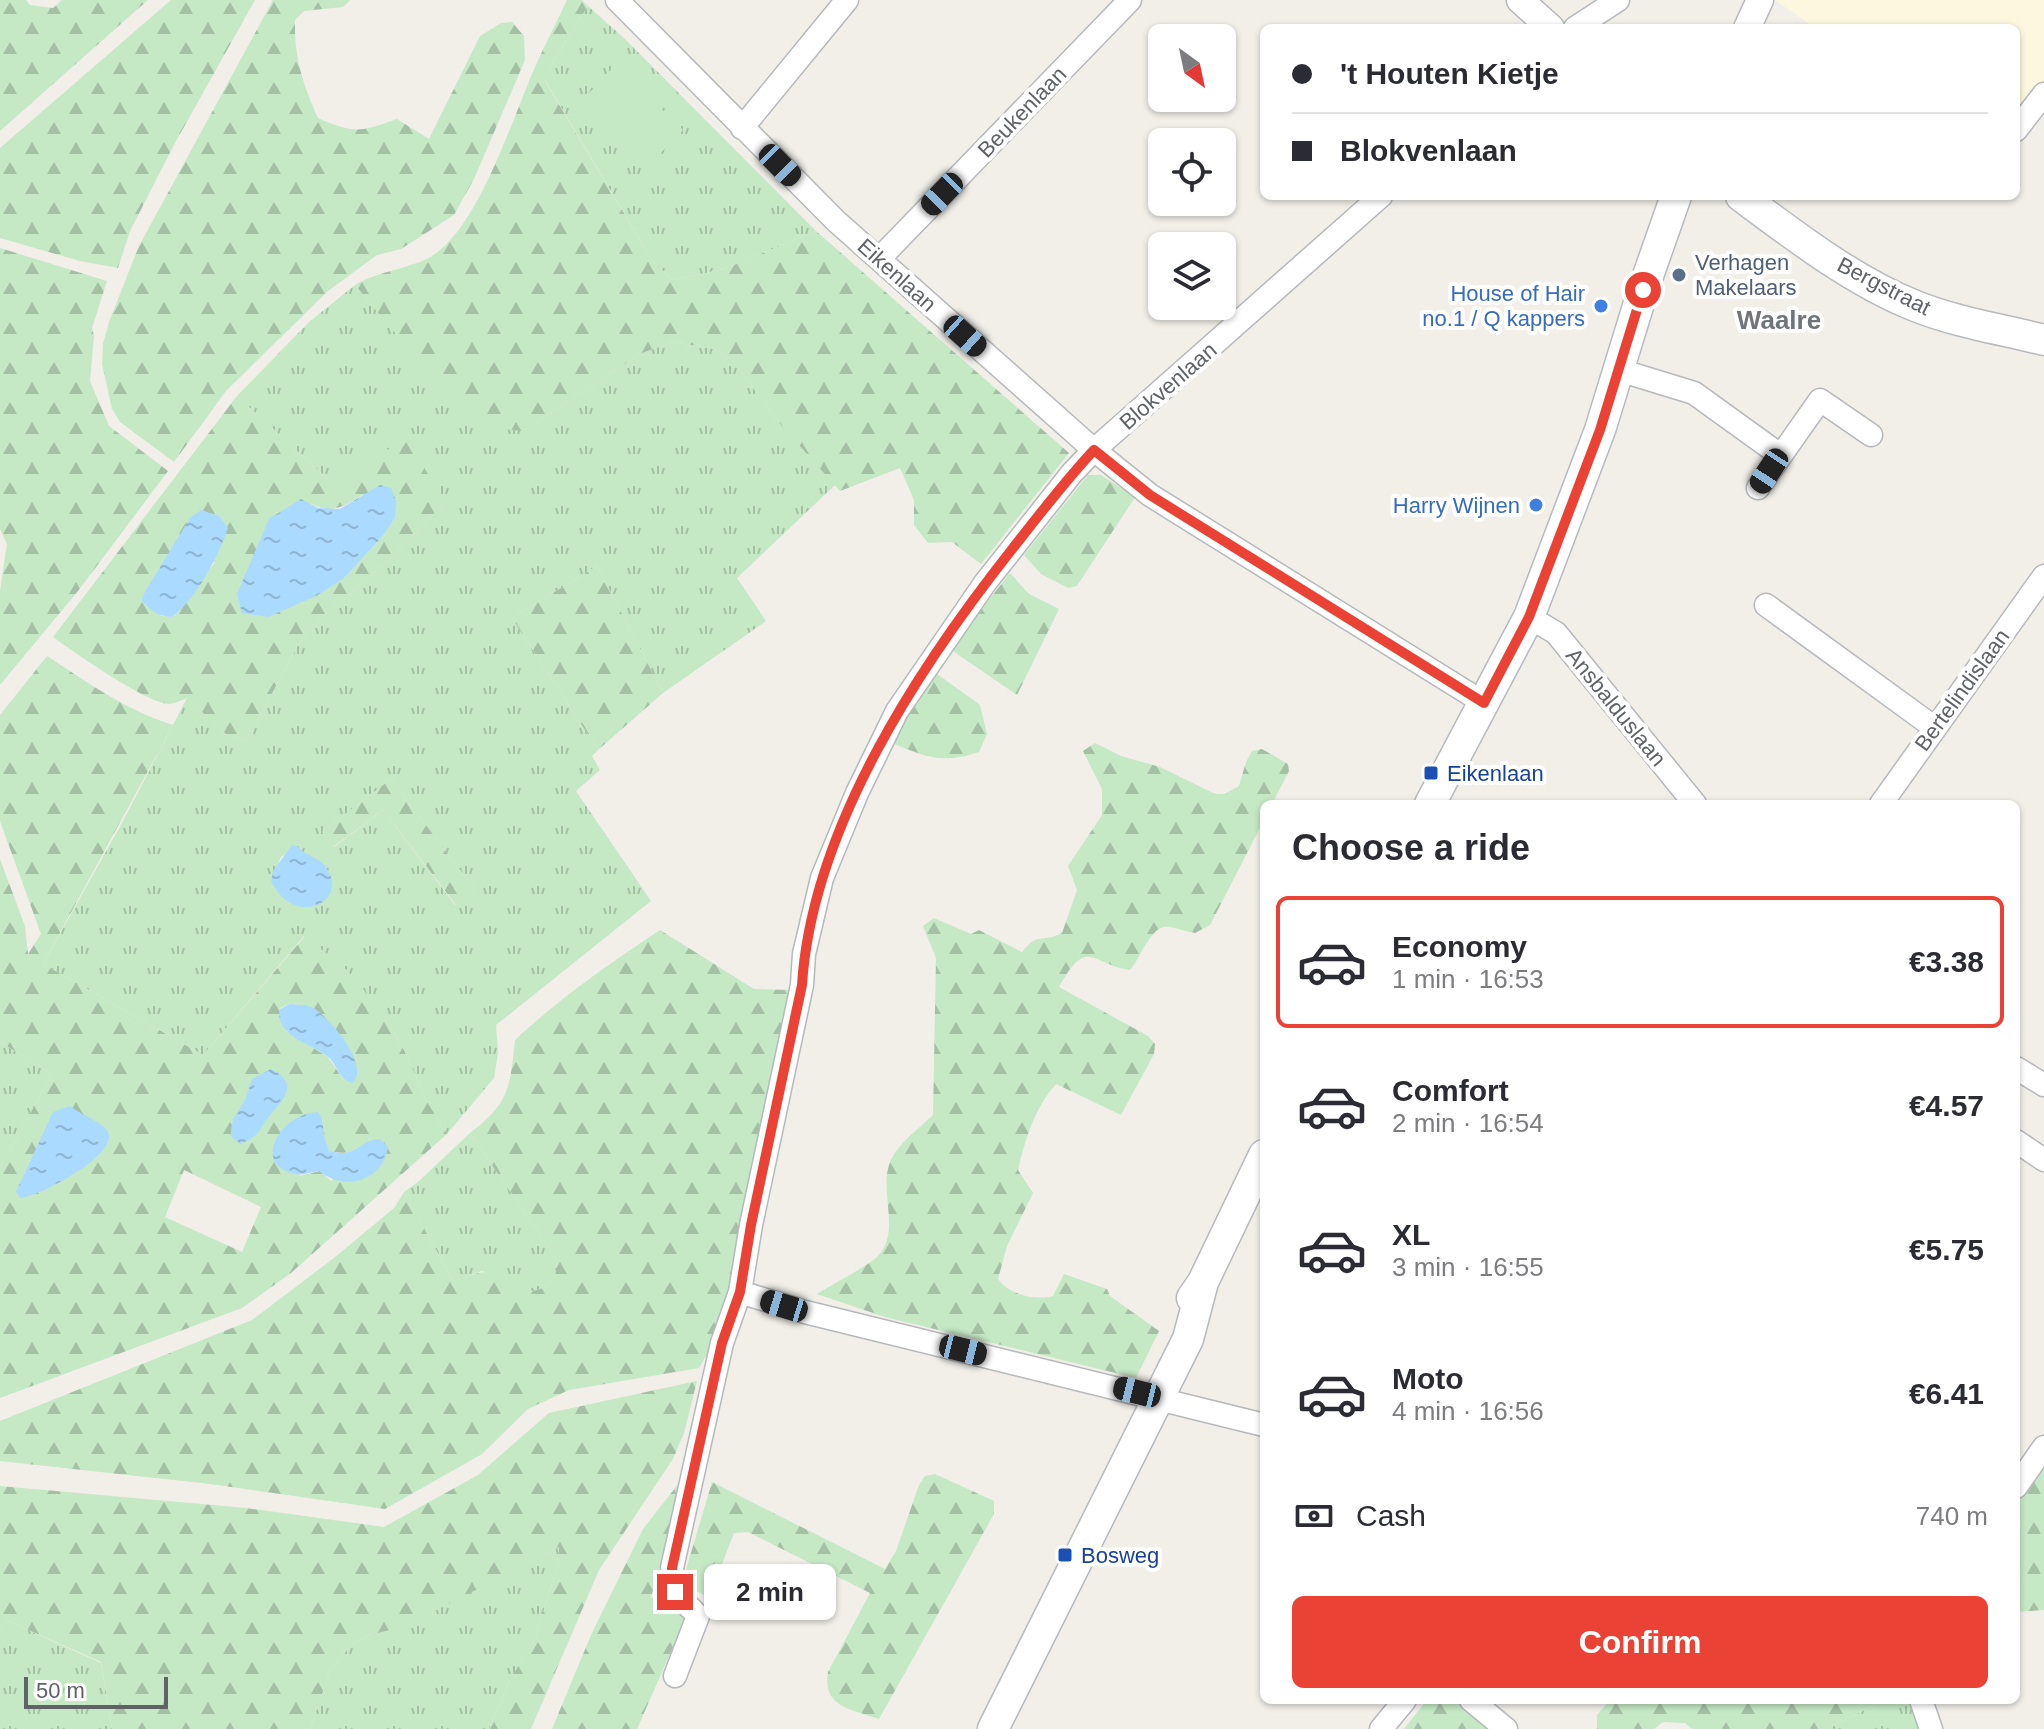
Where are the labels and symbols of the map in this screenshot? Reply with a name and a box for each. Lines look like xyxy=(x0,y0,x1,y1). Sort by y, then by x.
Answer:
north arrow xyxy=(1148,24,1236,112)
street label: Beukenlaan xyxy=(973,62,1071,162)
car xyxy=(755,140,805,190)
car xyxy=(917,168,967,220)
street label: Eikenlaan xyxy=(853,233,941,317)
place label: Verhagen Makelaars xyxy=(1695,250,1796,300)
street label: Bergstraat xyxy=(1833,252,1935,320)
marker: Verhagen Makelaars xyxy=(1670,266,1688,284)
route start xyxy=(1625,272,1661,308)
place label: House of Hair no.1 / Q kappers xyxy=(1422,281,1585,331)
marker: House of Hair no.1 / Q kappers xyxy=(1592,297,1610,315)
district label: Waalre xyxy=(1737,305,1821,335)
car xyxy=(939,311,991,361)
street label: Blokvenlaan xyxy=(1115,337,1221,435)
car xyxy=(1746,444,1792,498)
place label: Harry Wijnen xyxy=(1393,493,1520,518)
marker: Harry Wijnen xyxy=(1527,496,1545,514)
street label: Bertelindislaan xyxy=(1909,624,2015,756)
street label: Ansbalduslaan xyxy=(1561,643,1671,771)
place label: Eikenlaan xyxy=(1447,761,1544,786)
marker: Eikenlaan xyxy=(1422,764,1440,782)
car xyxy=(758,1288,810,1324)
car xyxy=(937,1333,989,1367)
car xyxy=(1111,1375,1163,1409)
place label: Bosweg xyxy=(1081,1543,1159,1568)
marker: Bosweg xyxy=(1056,1546,1074,1564)
callout: 2 min xyxy=(703,1564,835,1620)
route end xyxy=(657,1574,693,1610)
scale bar xyxy=(24,1673,168,1709)

